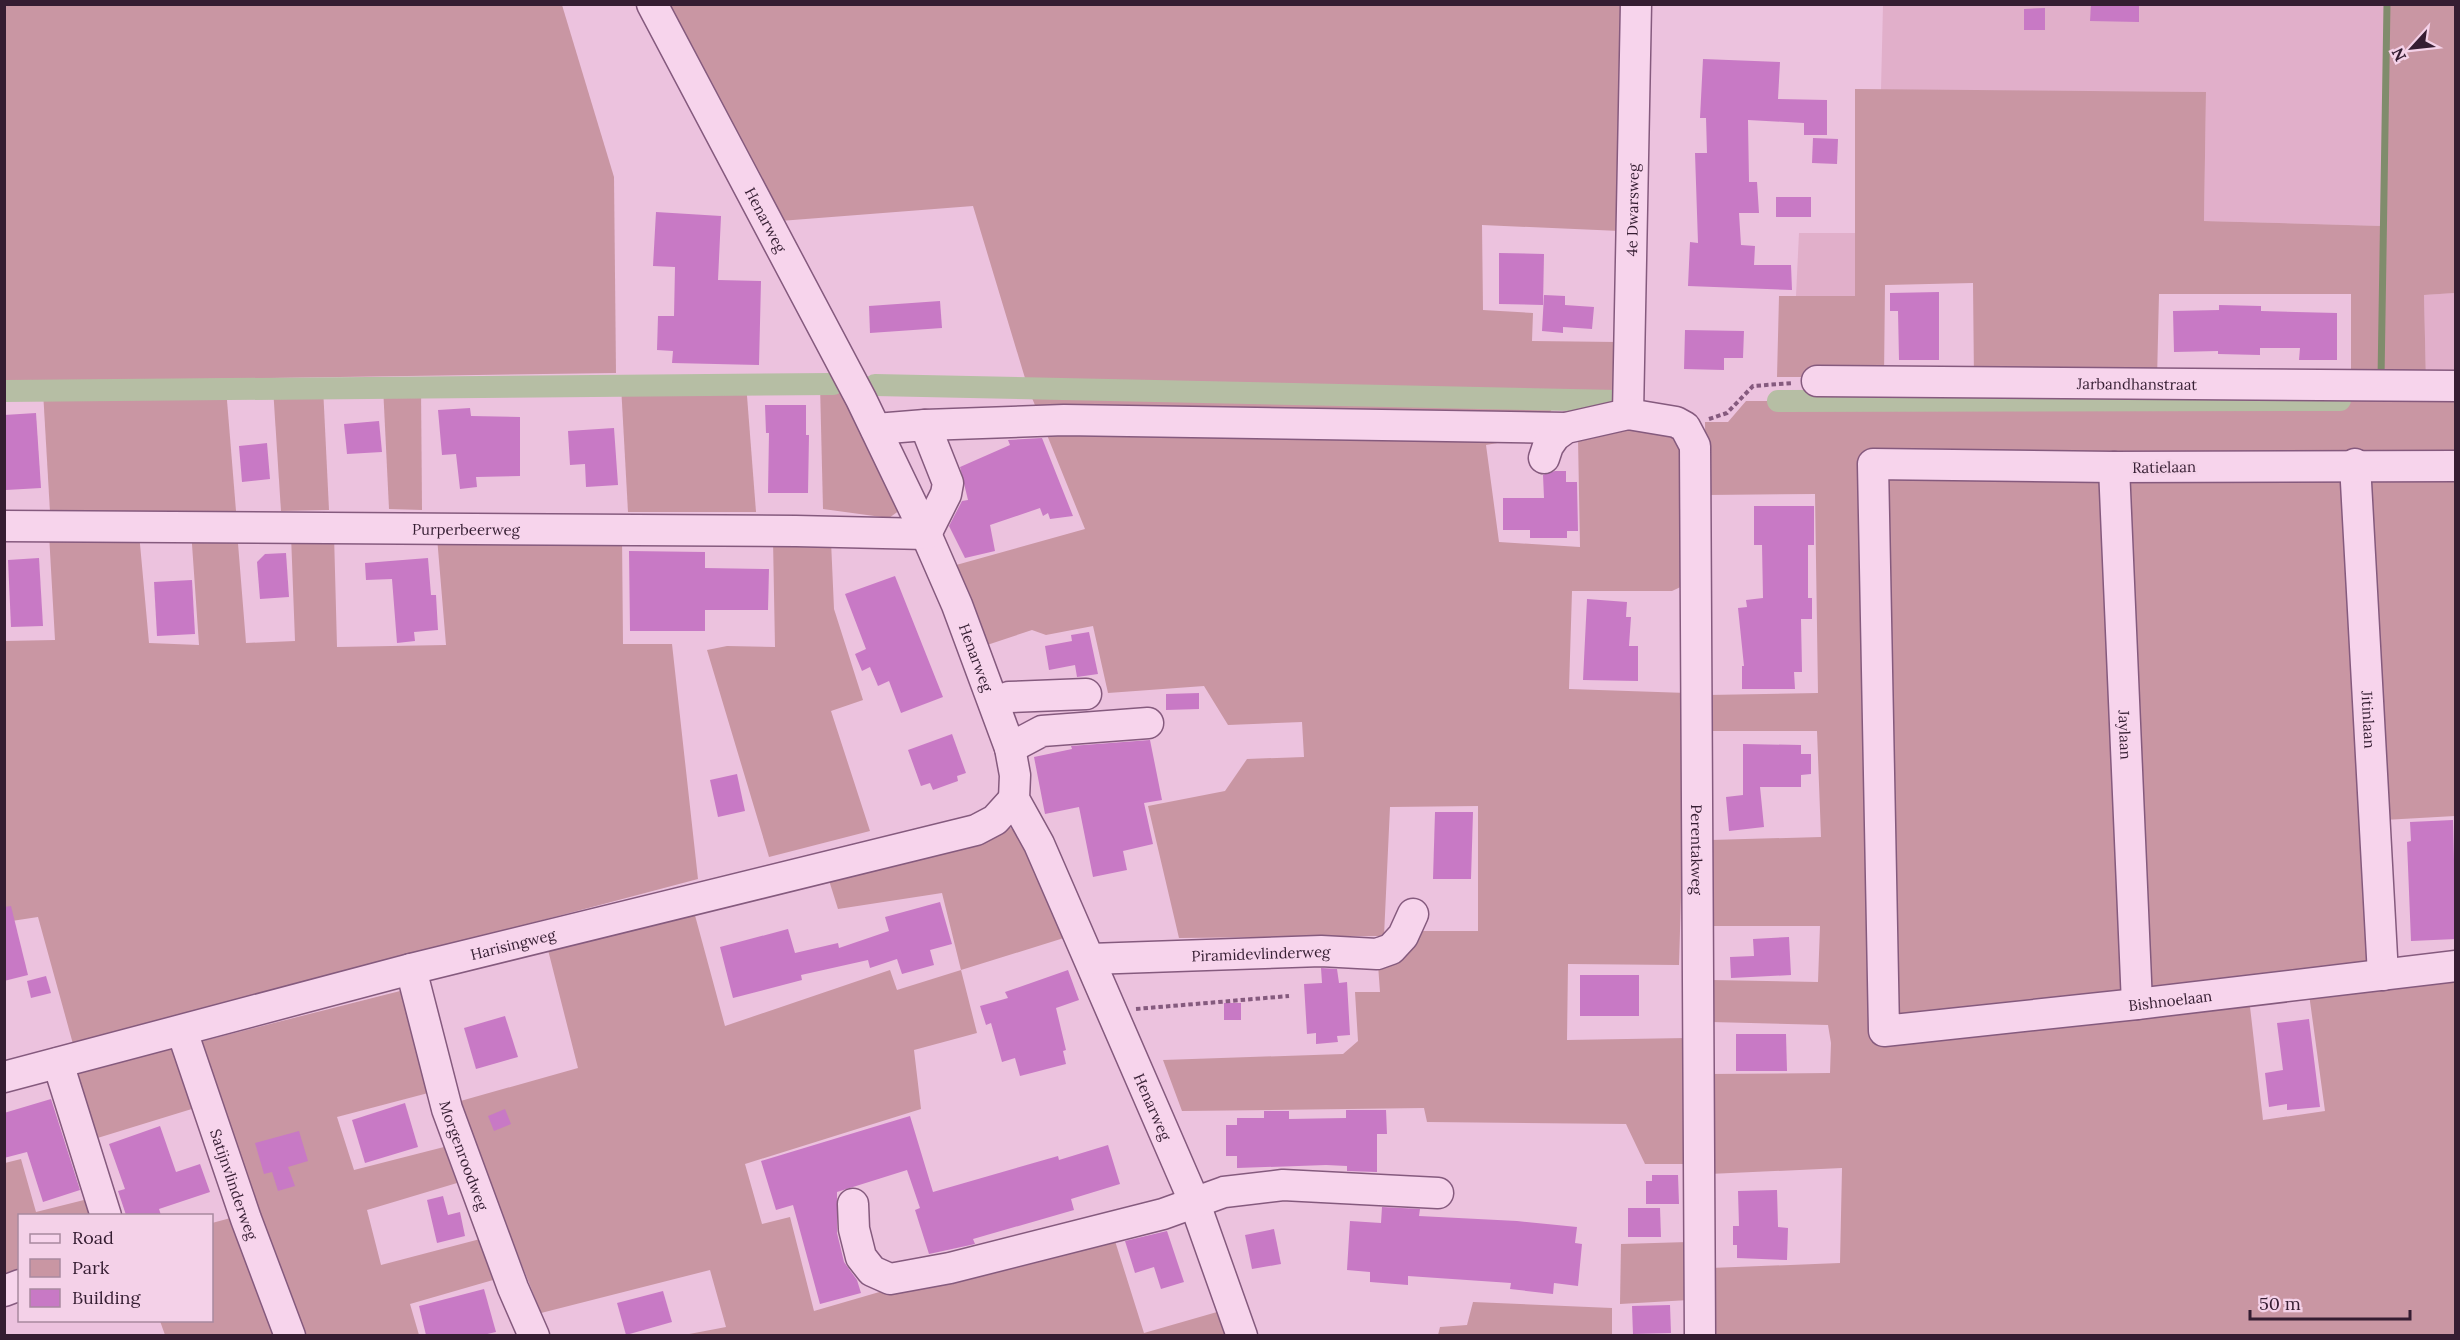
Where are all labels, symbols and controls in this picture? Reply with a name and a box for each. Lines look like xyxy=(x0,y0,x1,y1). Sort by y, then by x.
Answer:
north arrow xyxy=(2382,18,2442,78)
text: N xyxy=(2387,45,2410,65)
street label: 4e Dwarsweg xyxy=(1622,163,1642,257)
street label: Henarweg xyxy=(741,184,792,256)
street label: Jarbandhanstraat xyxy=(2076,374,2197,393)
street label: Ratielaan xyxy=(2132,457,2196,477)
street label: Purperbeerweg xyxy=(412,519,521,539)
street label: Henarweg xyxy=(955,621,998,695)
street label: Jitinlaan xyxy=(2358,689,2380,749)
street label: Jaylaan xyxy=(2115,709,2136,760)
street label: Perentakweg xyxy=(1688,804,1707,896)
street label: Harisingweg xyxy=(468,924,558,964)
street label: Piramidevlinderweg xyxy=(1191,941,1332,965)
street label: Bishnoelaan xyxy=(2127,986,2213,1014)
street label: Henarweg xyxy=(1130,1070,1176,1144)
street label: Morgenroodweg xyxy=(436,1099,493,1214)
street label: Satijnvlinderweg xyxy=(207,1126,263,1243)
legend xyxy=(18,1214,213,1322)
text: Road xyxy=(72,1226,114,1249)
text: Park xyxy=(72,1256,110,1279)
scale bar xyxy=(2250,1283,2410,1321)
text: Building xyxy=(72,1286,142,1309)
text: 50 m xyxy=(2259,1292,2301,1315)

